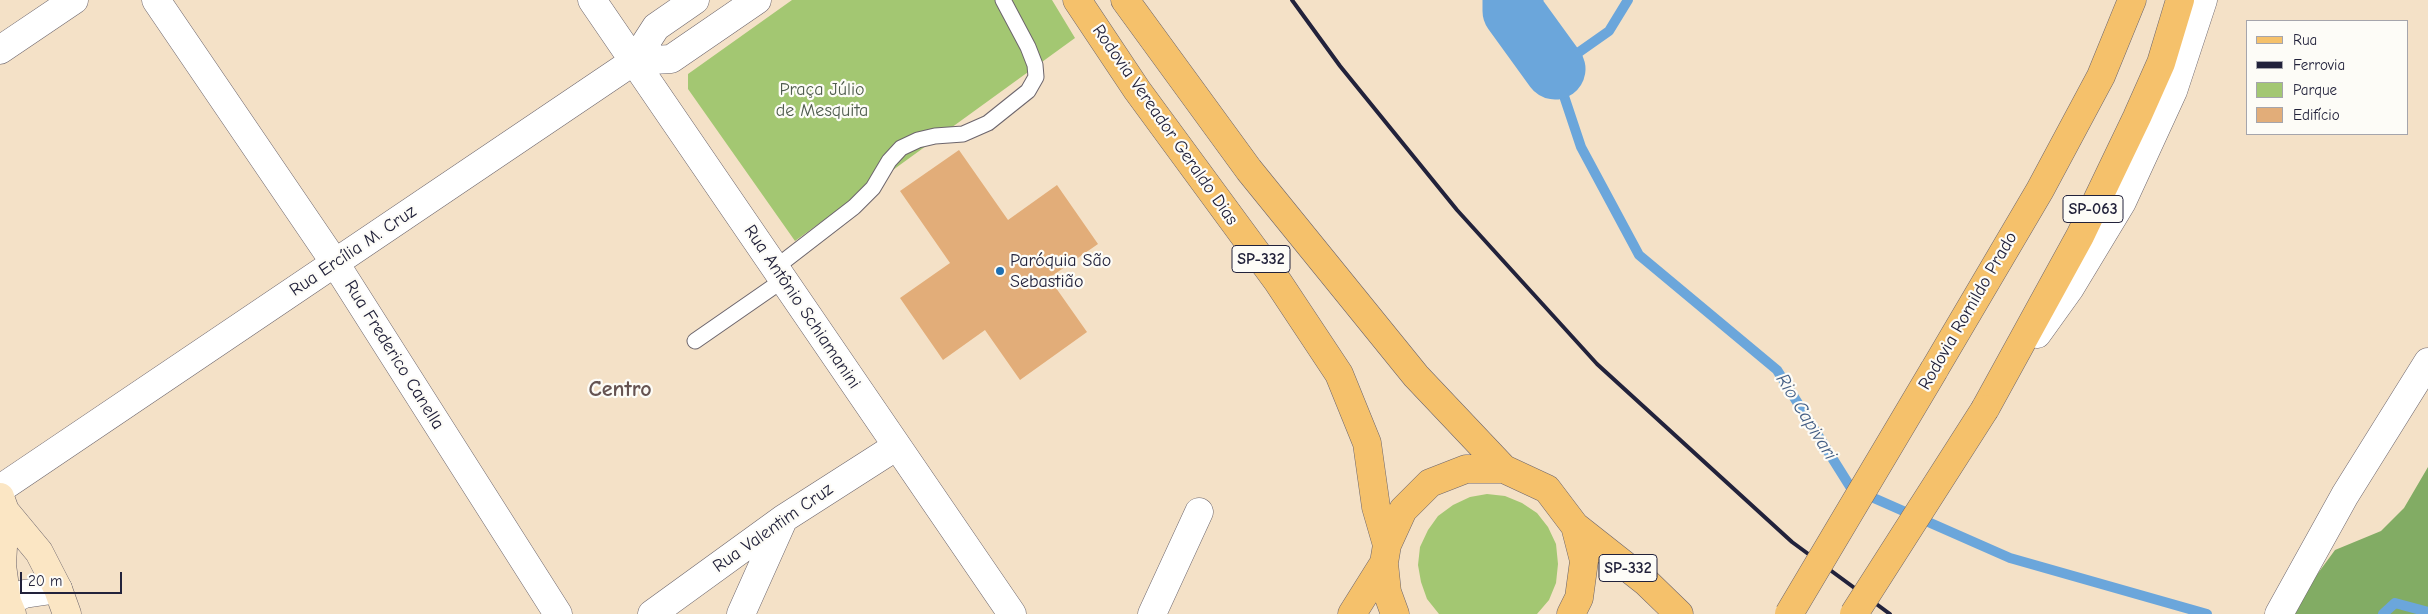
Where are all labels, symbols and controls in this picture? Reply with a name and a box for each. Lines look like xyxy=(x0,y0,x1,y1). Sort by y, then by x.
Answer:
legend xyxy=(2246,20,2408,135)
street label: Rodovia Vereador Geraldo Dias xyxy=(1087,21,1243,229)
text: Rua xyxy=(2293,31,2317,49)
text: Ferrovia xyxy=(2293,56,2345,74)
park label: Praça Júlio de Mesquita xyxy=(776,79,868,122)
text: Parque xyxy=(2293,81,2337,99)
text: Edifício xyxy=(2293,106,2340,124)
road number: SP-063 xyxy=(2063,195,2123,222)
street label: Rua Ercília M. Cruz xyxy=(286,201,420,301)
street label: Rua Antônio Schiamanini xyxy=(739,221,865,393)
street label: Rodovia Romildo Prado xyxy=(1914,228,2022,394)
road number: SP-332 xyxy=(1232,245,1290,272)
place label: Paróquia São Sebastião xyxy=(1010,250,1111,292)
marker: Paróquia São Sebastião xyxy=(994,265,1006,277)
street label: Rua Frederico Canella xyxy=(339,276,449,434)
water label: Rio Capivari xyxy=(1771,370,1841,464)
district label: Centro xyxy=(588,377,652,403)
street label: Rua Valentim Cruz xyxy=(709,479,837,577)
road number: SP-332 xyxy=(1599,554,1657,582)
scale bar xyxy=(22,562,125,594)
text: 20 m xyxy=(28,572,62,590)

